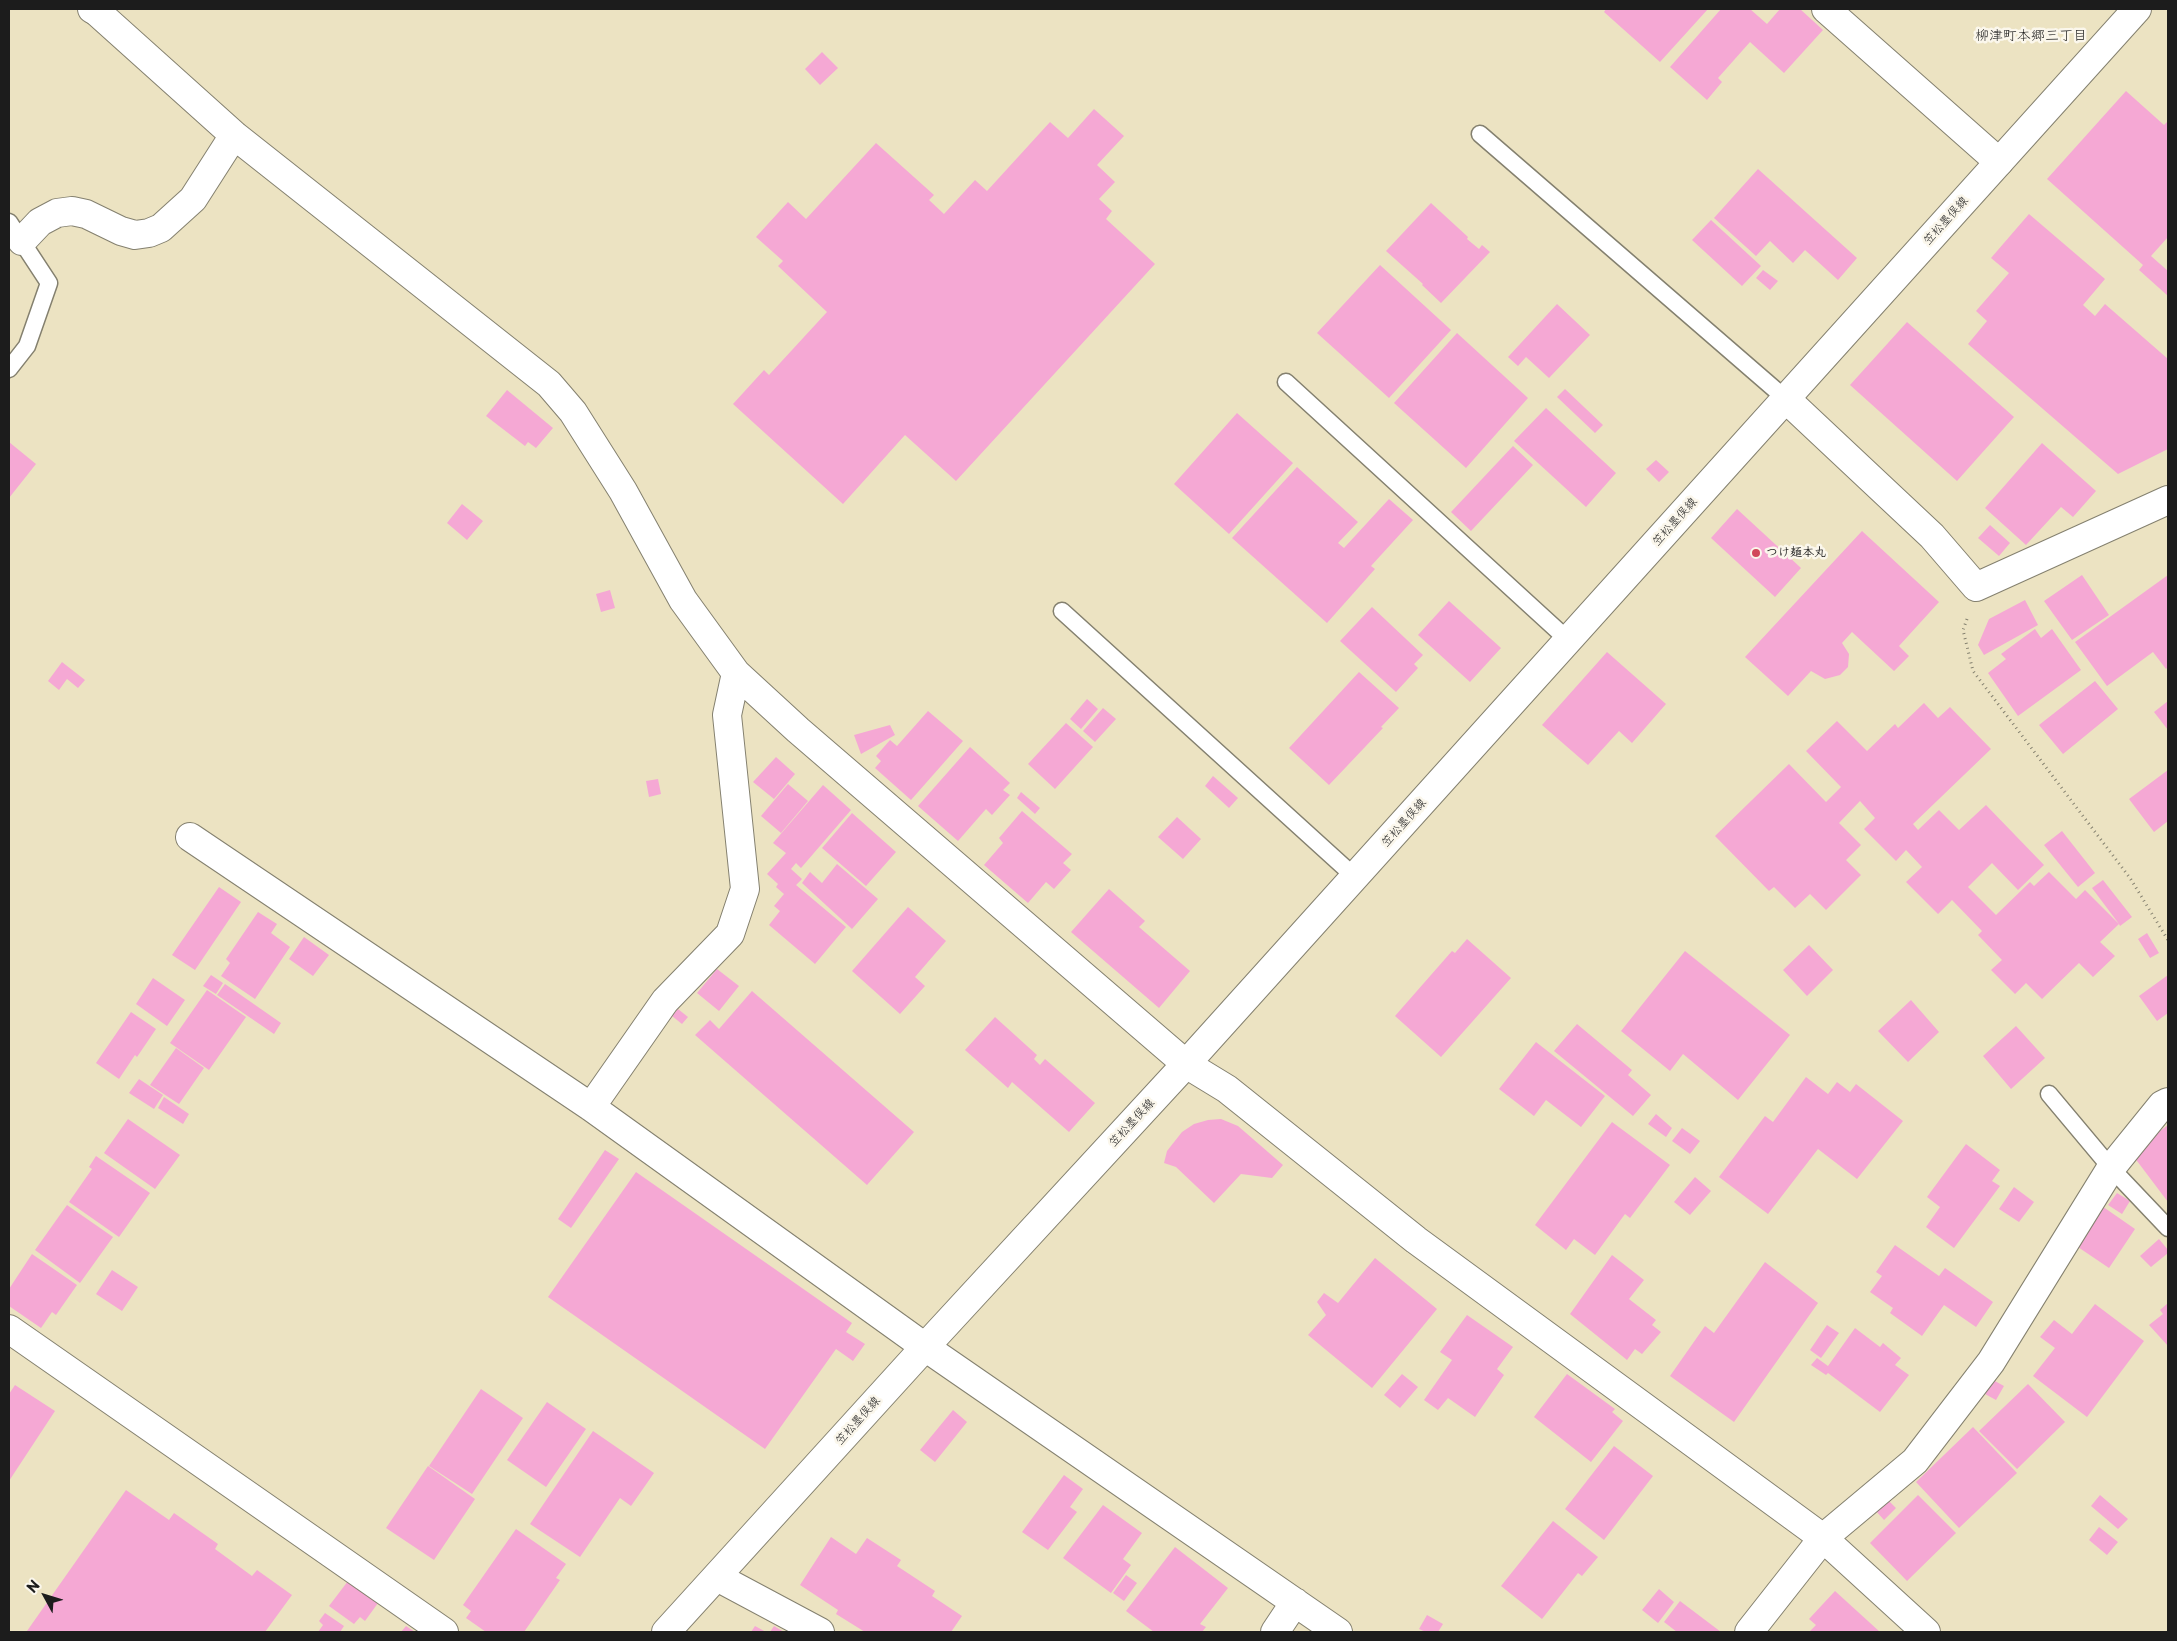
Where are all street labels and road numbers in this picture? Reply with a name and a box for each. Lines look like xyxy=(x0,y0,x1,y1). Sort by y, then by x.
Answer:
street label: 笠松墨俣線 xyxy=(1921,194,1971,248)
street label: 笠松墨俣線 xyxy=(1650,495,1700,549)
street label: 笠松墨俣線 xyxy=(1379,796,1429,850)
street label: 笠松墨俣線 xyxy=(1106,1096,1158,1150)
street label: 笠松墨俣線 xyxy=(833,1394,883,1448)

